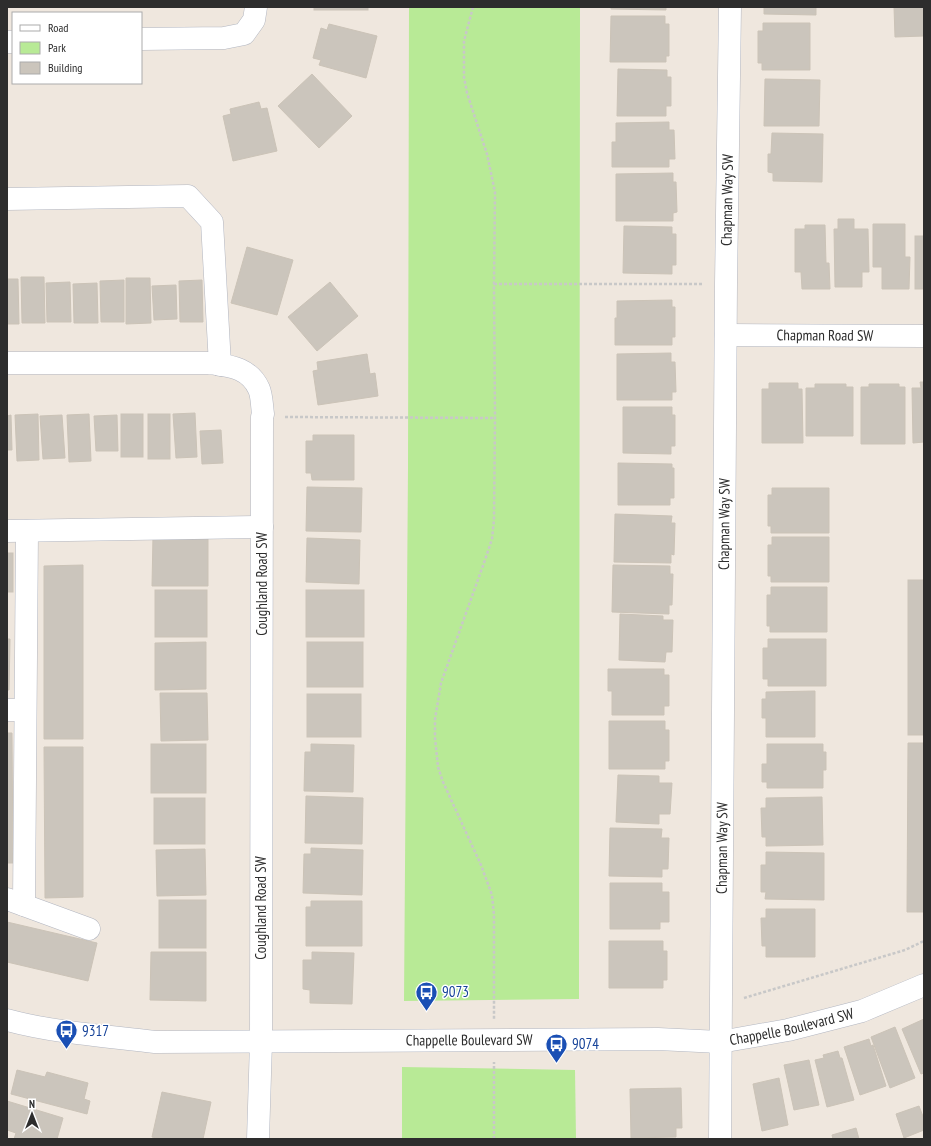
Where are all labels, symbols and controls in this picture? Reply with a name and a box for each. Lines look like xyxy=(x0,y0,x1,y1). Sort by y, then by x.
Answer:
legend xyxy=(12,12,142,84)
text: Road xyxy=(48,20,68,35)
text: Park xyxy=(48,40,66,55)
text: Building xyxy=(48,60,83,75)
street label: Chapman Way SW xyxy=(717,154,737,246)
street label: Chapman Road SW xyxy=(776,325,874,345)
street label: Chapman Way SW xyxy=(714,478,734,570)
street label: Coughland Road SW xyxy=(252,532,271,636)
street label: Chapman Way SW xyxy=(712,802,731,894)
street label: Coughland Road SW xyxy=(251,856,270,960)
bus stop icon: 9073 xyxy=(413,979,439,1012)
place label: 9073 xyxy=(442,982,469,1001)
street label: Chappelle Boulevard SW xyxy=(728,1004,856,1049)
bus stop icon: 9317 xyxy=(53,1018,79,1051)
place label: 9317 xyxy=(82,1021,109,1040)
street label: Chappelle Boulevard SW xyxy=(406,1030,533,1050)
bus stop icon: 9074 xyxy=(543,1031,569,1064)
place label: 9074 xyxy=(572,1034,599,1053)
north arrow xyxy=(12,1094,52,1134)
text: N xyxy=(29,1097,35,1111)

